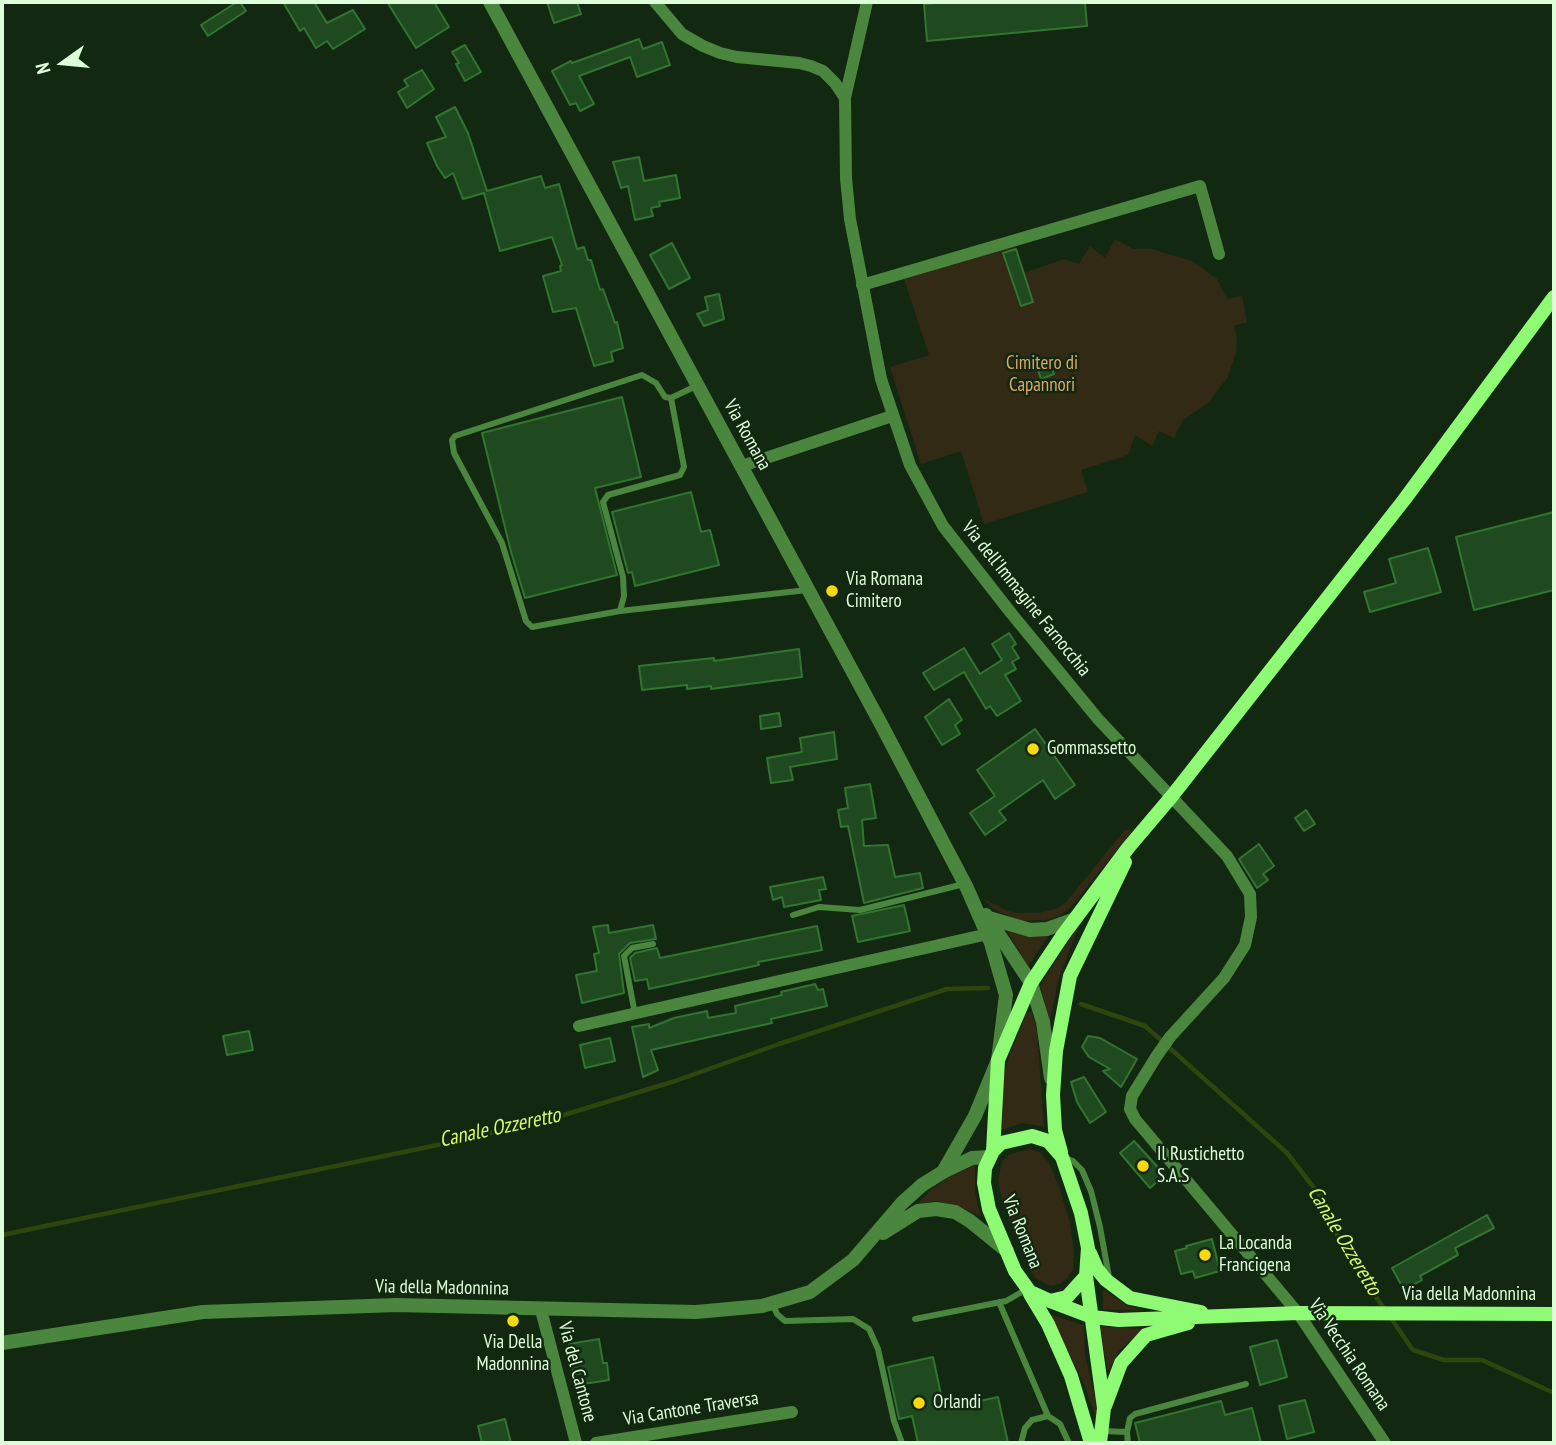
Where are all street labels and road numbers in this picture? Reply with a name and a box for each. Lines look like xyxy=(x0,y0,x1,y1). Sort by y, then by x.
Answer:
street label: Via Romana xyxy=(718,396,776,474)
street label: Via dell'Immagine Farnocchia xyxy=(957,517,1095,681)
street label: Via Romana xyxy=(997,1192,1047,1272)
street label: Via della Madonnina xyxy=(375,1275,509,1301)
street label: Via della Madonnina xyxy=(1402,1284,1536,1306)
street label: Via Vecchia Romana xyxy=(1303,1295,1395,1415)
street label: Via del Cantone xyxy=(553,1319,601,1425)
street label: Via Cantone Traversa xyxy=(622,1387,760,1431)

